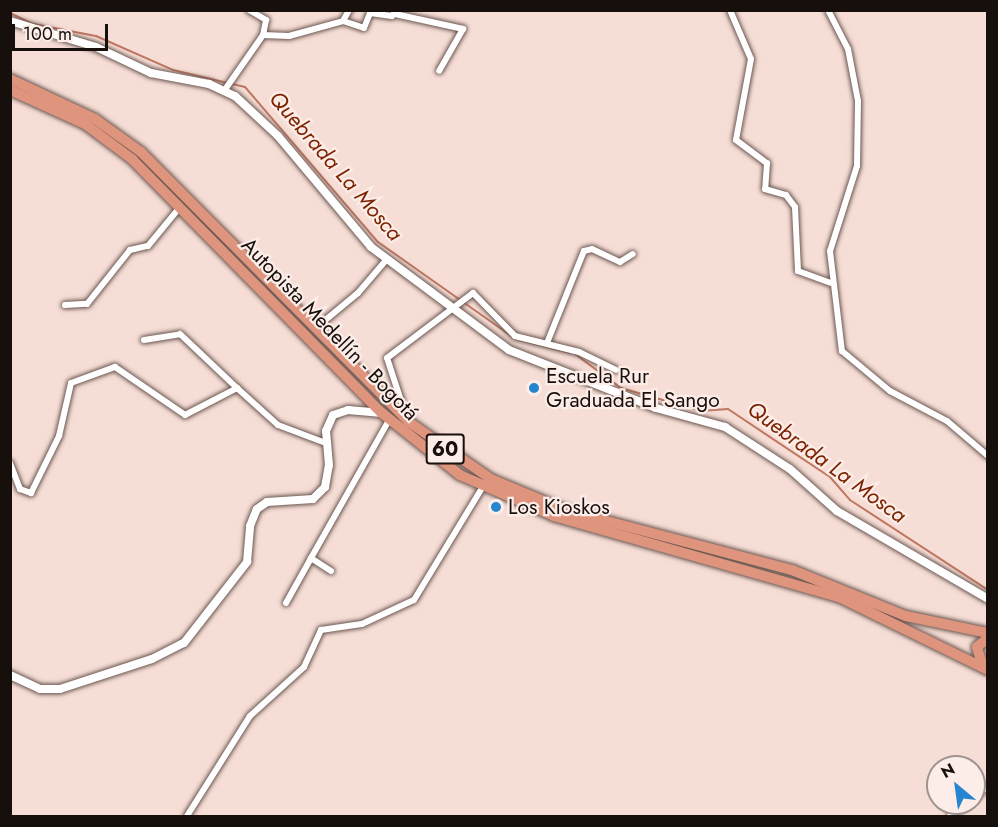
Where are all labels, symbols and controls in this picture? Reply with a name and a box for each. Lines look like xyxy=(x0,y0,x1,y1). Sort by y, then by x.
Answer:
scale bar xyxy=(15,12,111,50)
text: 100 m xyxy=(23,21,72,47)
water label: Quebrada La Mosca xyxy=(264,86,408,246)
street label: Autopista Medellín - Bogotá xyxy=(236,233,424,425)
place label: Escuela Rur Graduada El Sango xyxy=(546,363,720,413)
marker: Escuela Rur Graduada El Sango xyxy=(527,381,541,395)
water label: Quebrada La Mosca xyxy=(742,395,912,529)
road number: 60 xyxy=(426,432,464,466)
place label: Los Kioskos xyxy=(508,494,610,520)
marker: Los Kioskos xyxy=(489,500,503,514)
north arrow xyxy=(926,755,986,815)
text: N xyxy=(937,757,959,784)

